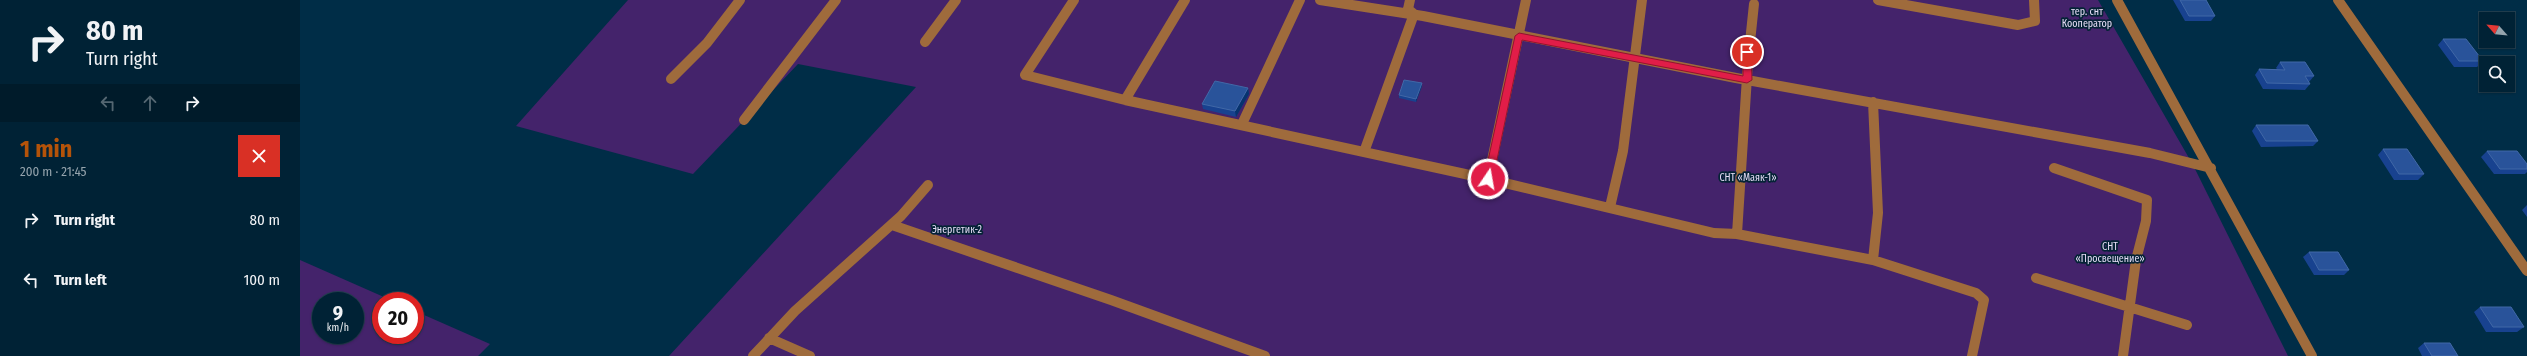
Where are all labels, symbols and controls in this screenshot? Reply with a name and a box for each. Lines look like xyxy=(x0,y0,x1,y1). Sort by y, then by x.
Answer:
park label: тер. снт Кооператор xyxy=(2062,6,2112,30)
north arrow xyxy=(2479,12,2515,48)
map controls xyxy=(2479,12,2515,92)
text: 80 m xyxy=(86,14,143,47)
icon: right xyxy=(20,16,72,68)
pin xyxy=(1730,35,1764,69)
icon: arrive xyxy=(1736,41,1758,63)
text: Turn right xyxy=(86,48,158,70)
button: search xyxy=(2479,56,2515,92)
icon: left xyxy=(97,92,119,114)
icon: ahead xyxy=(139,92,161,114)
icon: right xyxy=(181,92,203,114)
text: 1 min xyxy=(20,135,72,163)
button: close xyxy=(238,135,280,177)
position arrow xyxy=(1467,158,1509,200)
text: 200 m · 21:45 xyxy=(20,164,87,179)
park label: СНТ «Маяк-1» xyxy=(1719,172,1777,184)
icon: right xyxy=(20,209,42,231)
text: Turn right xyxy=(54,211,115,229)
text: 80 m xyxy=(250,211,280,229)
park label: Энергетик-2 xyxy=(932,224,983,236)
park label: СНТ «Просвещение» xyxy=(2075,241,2145,265)
icon: left xyxy=(20,269,42,291)
text: Turn left xyxy=(54,271,107,289)
text: 100 m xyxy=(243,271,280,289)
speed limit sign: 20 xyxy=(372,292,424,344)
text: 9 xyxy=(333,301,343,325)
text: km/h xyxy=(327,322,349,334)

